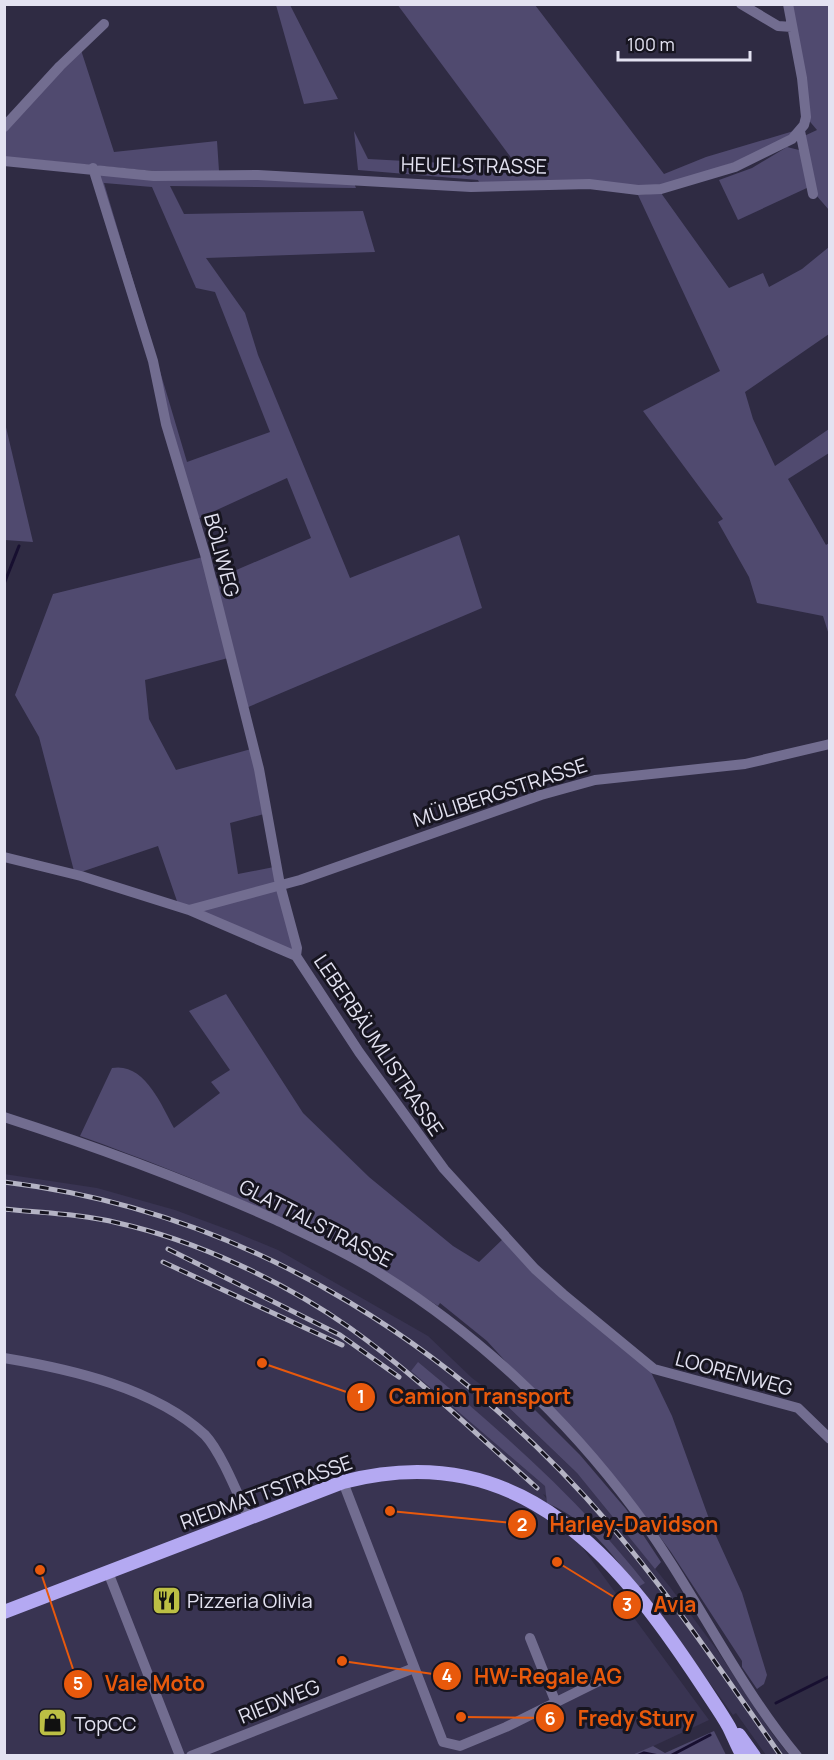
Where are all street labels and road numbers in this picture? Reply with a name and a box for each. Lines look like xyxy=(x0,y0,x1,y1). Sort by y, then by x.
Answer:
street label: HEUELSTRASSE xyxy=(401,150,547,180)
street label: BÖLIWEG xyxy=(198,510,246,600)
street label: MÜLIBERGSTRASSE xyxy=(409,751,591,833)
street label: LEBERBÄUMLISTRASSE xyxy=(308,949,450,1141)
street label: GLATTALSTRASSE xyxy=(235,1173,397,1273)
street label: LOORENWEG xyxy=(673,1344,795,1402)
street label: RIEDMATTSTRASSE xyxy=(176,1448,356,1536)
street label: RIEDWEG xyxy=(234,1673,324,1729)

